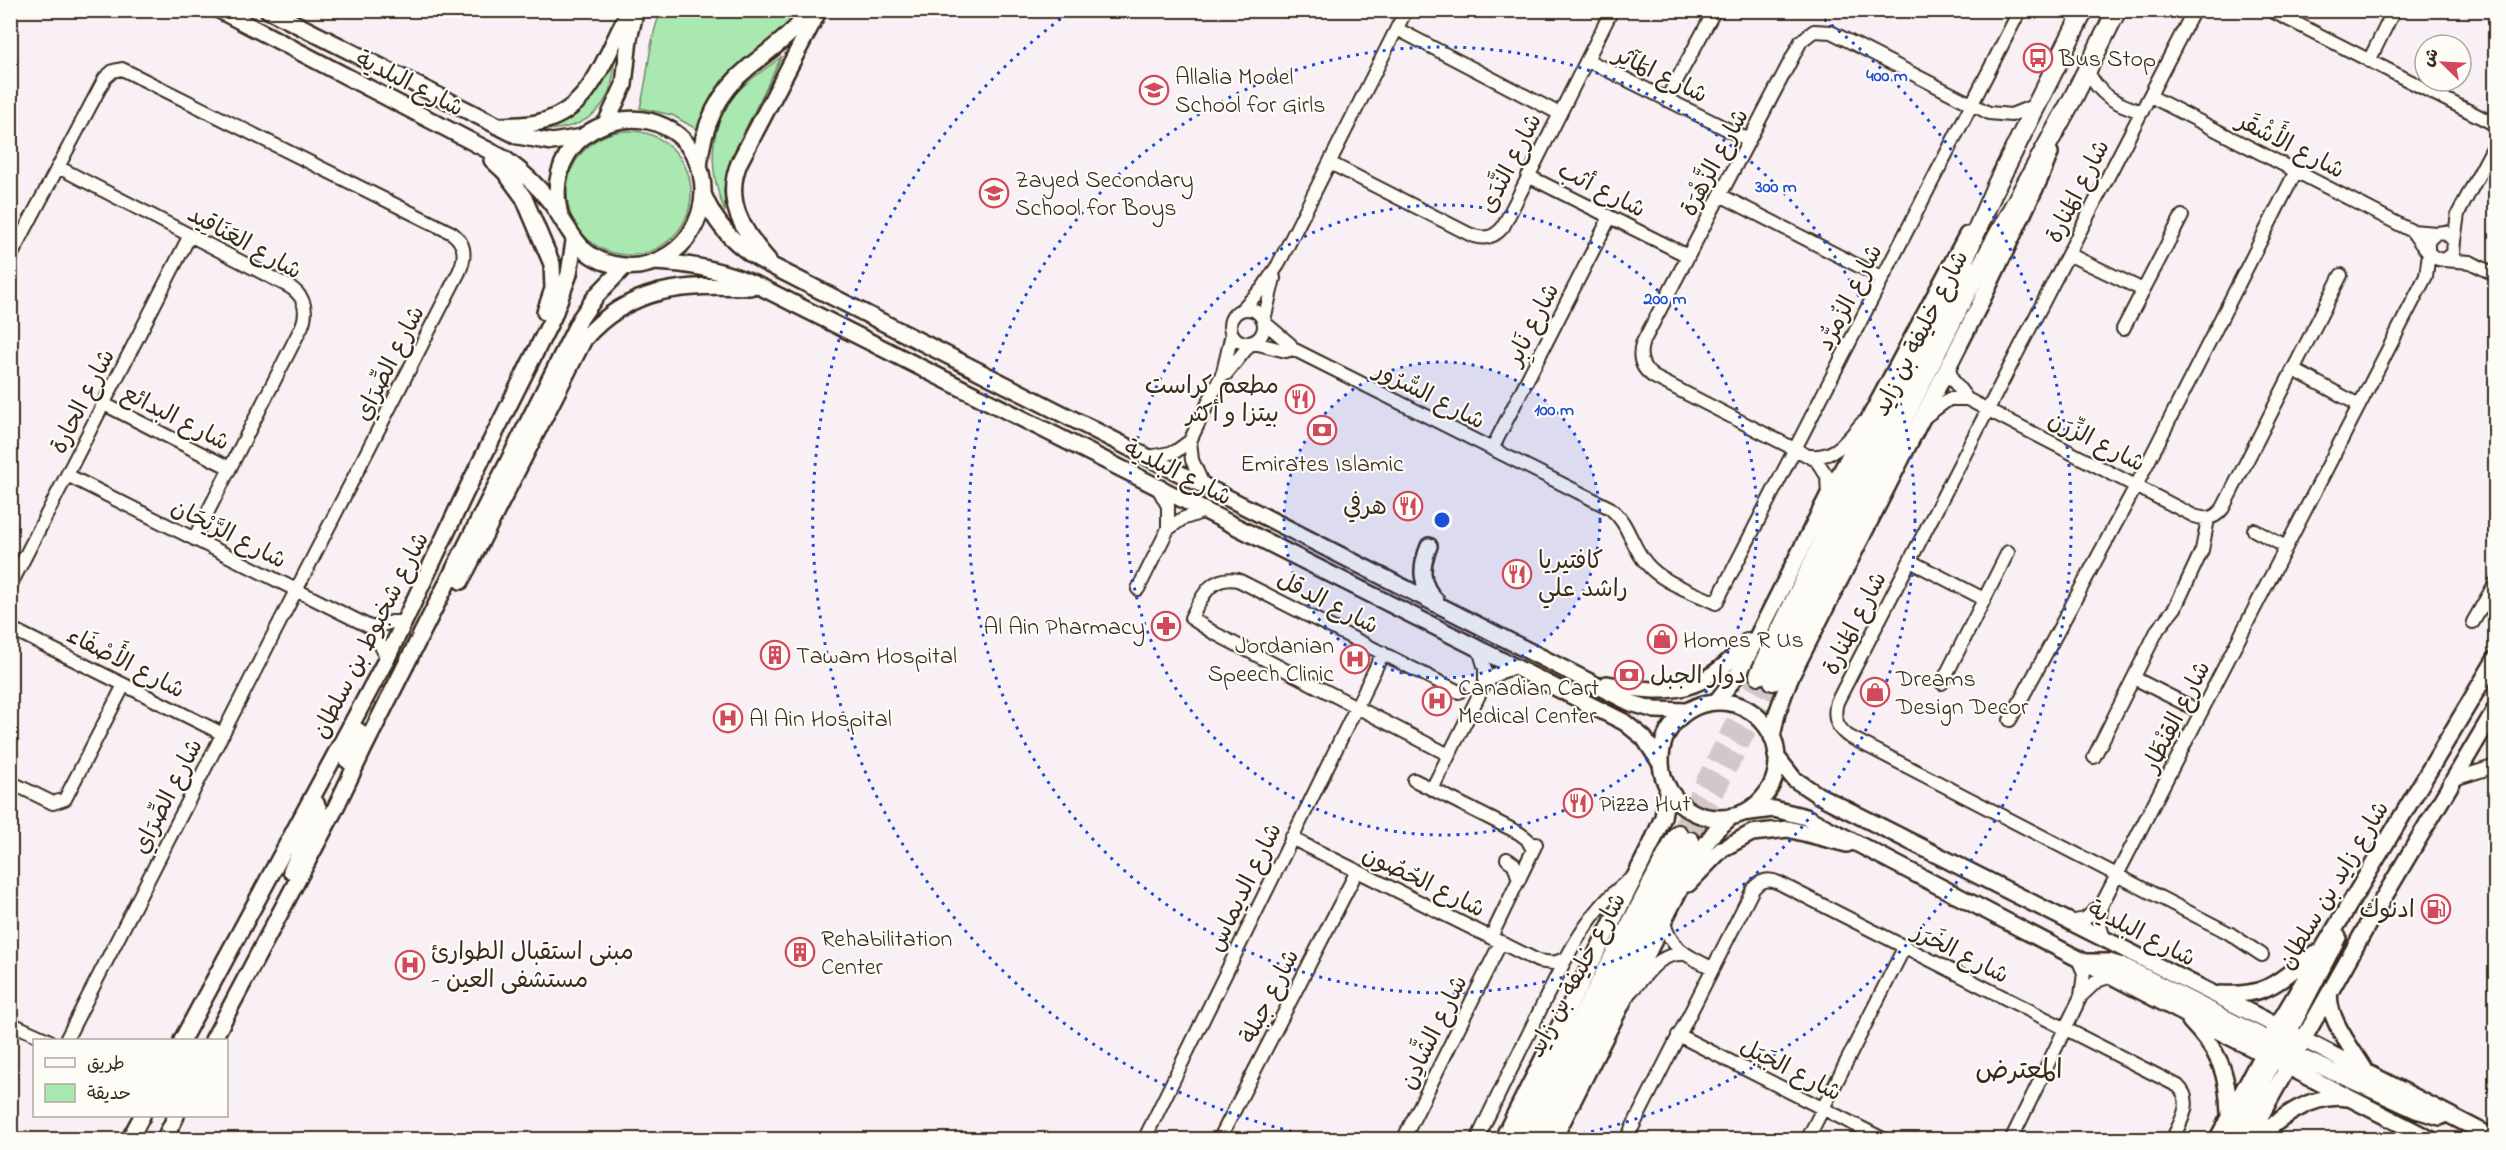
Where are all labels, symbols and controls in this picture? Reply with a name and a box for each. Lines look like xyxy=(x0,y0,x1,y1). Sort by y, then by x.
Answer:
north arrow xyxy=(2413,33,2473,93)
street label: شارع المَآثِر xyxy=(1605,38,1713,114)
bus stop icon: Bus Stop xyxy=(2022,42,2054,74)
street label: شارع البلدية xyxy=(349,43,469,127)
place label: Bus Stop xyxy=(2058,43,2156,78)
text: ش xyxy=(2417,45,2446,71)
place label: Allalia Model School for Girls xyxy=(1175,61,1325,124)
text: 400 m xyxy=(1866,64,1908,90)
school or university icon: Allalia Model School for Girls xyxy=(1138,74,1170,106)
street label: شارع الأَشْقَر xyxy=(2228,99,2353,189)
street label: شارع الزَّهْرَة xyxy=(1672,103,1759,223)
street label: شارع النَّدَى xyxy=(1471,107,1552,220)
street label: شارع المَنارة xyxy=(2038,134,2120,250)
street label: شارع أثب xyxy=(1551,154,1651,228)
place label: Zayed Secondary School for Boys xyxy=(1015,164,1194,228)
text: 300 m xyxy=(1754,175,1797,201)
school or university icon: Zayed Secondary School for Boys xyxy=(978,177,1010,209)
street label: شارع العَنَاقِيد xyxy=(180,198,307,290)
street label: شارع الزُمرُّد xyxy=(1809,239,1893,358)
street label: شارع خليفة بن زايد xyxy=(1865,245,1979,423)
street label: شارع نَابِر xyxy=(1498,278,1570,374)
text: 200 m xyxy=(1643,287,1687,313)
street label: شارع الصِّرَاي xyxy=(347,300,435,428)
street label: شارع الحارة xyxy=(43,343,126,461)
street label: شارع السُّرُور xyxy=(1366,353,1490,440)
place label: مطعم كراست بيتزا و أكثر xyxy=(1145,370,1279,433)
street label: شارع البدائع xyxy=(115,377,235,461)
restaurant icon: مطعم كراست بيتزا و أكثر xyxy=(1284,383,1316,415)
text: 100 m xyxy=(1534,398,1574,424)
street label: شارع الزِّرَن xyxy=(2041,403,2151,483)
bank icon: Emirates Islamic xyxy=(1306,414,1338,446)
street label: شارع البلدية xyxy=(1117,432,1237,516)
place label: Emirates Islamic xyxy=(1240,448,1404,483)
restaurant icon: هرفي xyxy=(1392,490,1424,522)
street label: شارع الرَّيْحَان xyxy=(164,491,292,579)
place label: هرفي xyxy=(1343,491,1387,526)
centre of rings xyxy=(1432,510,1452,530)
street label: شارع شخبوط بن سلطان xyxy=(305,526,440,746)
place label: كافتيريا راشد علي xyxy=(1538,545,1628,609)
restaurant icon: كافتيريا راشد علي xyxy=(1501,558,1533,590)
street label: شارع الدقل xyxy=(1270,564,1384,645)
street label: شارع المَنارة xyxy=(1815,566,1897,682)
pharmacy icon: Al Ain Pharmacy xyxy=(1150,610,1182,642)
place label: Al Ain Pharmacy xyxy=(983,611,1145,647)
street label: شارع الأَصْفَاء xyxy=(60,614,193,709)
shop icon: Homes R Us xyxy=(1646,623,1678,655)
place label: Homes R Us xyxy=(1683,624,1804,659)
place label: Jordanian Speech Clinic xyxy=(1208,630,1334,693)
building icon: Tawam Hospital xyxy=(759,639,791,671)
place label: Tawam Hospital xyxy=(796,640,957,675)
hospital icon: Jordanian Speech Clinic xyxy=(1339,643,1371,675)
street label: شارع القِنْطَار xyxy=(2134,655,2221,781)
bank icon: دوار الجبل xyxy=(1613,659,1645,691)
place label: دوار الجبل xyxy=(1650,660,1746,695)
place label: Dreams Design Decor xyxy=(1895,663,2029,726)
place label: Canadian Cart Medical Center xyxy=(1458,672,1599,735)
shop icon: Dreams Design Decor xyxy=(1859,676,1891,708)
hospital icon: Canadian Cart Medical Center xyxy=(1421,685,1453,717)
hospital icon: Al Ain Hospital xyxy=(712,702,744,734)
place label: Al Ain Hospital xyxy=(749,703,892,738)
street label: شارع الصِّرَاي xyxy=(125,733,213,861)
restaurant icon: Pizza Hut xyxy=(1562,787,1594,819)
place label: Pizza Hut xyxy=(1599,788,1691,823)
street label: شارع زايد بن سلطان xyxy=(2271,795,2400,978)
street label: شارع الديماس xyxy=(1200,818,1293,958)
street label: شارع الحُصُون xyxy=(1355,838,1490,928)
street label: شارع خليفة بن زايد xyxy=(1520,887,1636,1065)
street label: شارع البلدية xyxy=(2081,893,2201,977)
fuel station icon: ادنوك xyxy=(2420,893,2452,925)
place label: ادنوك xyxy=(2360,894,2415,929)
street label: شارع الخَرَز xyxy=(1904,915,2014,994)
place label: Rehabilitation Center xyxy=(821,923,952,986)
place label: مبنى استقبال الطوارئ - مستشفى العين xyxy=(431,936,634,999)
building icon: Rehabilitation Center xyxy=(784,936,816,968)
street label: شارع جبلة xyxy=(1232,944,1310,1051)
hospital icon: مبنى استقبال الطوارئ - مستشفى العين xyxy=(394,949,426,981)
street label: شارع الشَّادِن xyxy=(1389,968,1478,1096)
street label: شارع الجَبَل xyxy=(1733,1031,1847,1112)
legend xyxy=(33,1039,228,1117)
text: طريق xyxy=(87,1052,125,1078)
district label: المعترض xyxy=(1975,1052,2063,1091)
text: حديقة xyxy=(87,1082,131,1108)

